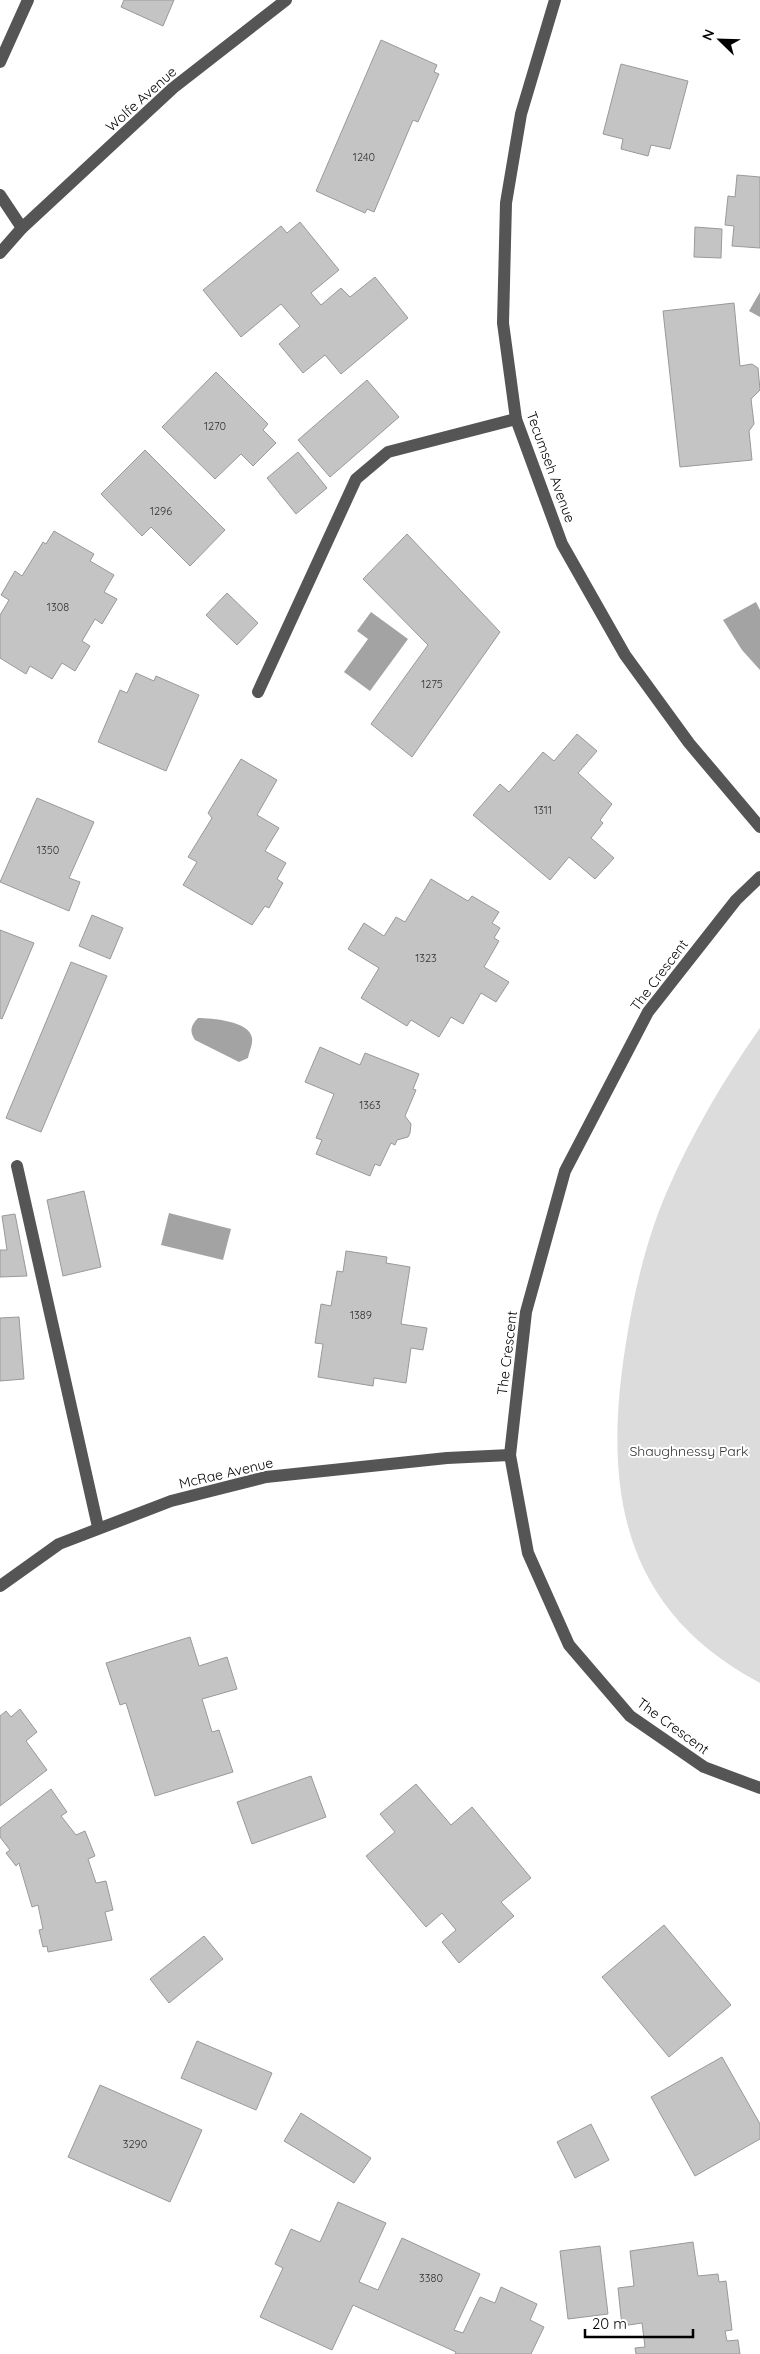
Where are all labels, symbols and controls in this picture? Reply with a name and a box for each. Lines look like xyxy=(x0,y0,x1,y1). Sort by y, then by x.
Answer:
north arrow xyxy=(695,15,745,65)
text: N xyxy=(698,27,718,43)
street label: Wolfe Avenue xyxy=(102,62,180,136)
house number: 1240 xyxy=(353,150,375,164)
street label: Tecumseh Avenue xyxy=(523,409,579,525)
house number: 1270 xyxy=(204,419,226,433)
house number: 1296 xyxy=(150,504,172,518)
house number: 1308 xyxy=(47,600,69,614)
house number: 1275 xyxy=(421,677,443,691)
house number: 1311 xyxy=(534,803,552,817)
house number: 1350 xyxy=(37,843,59,857)
street label: The Crescent xyxy=(626,936,692,1014)
house number: 1323 xyxy=(415,951,437,965)
house number: 1363 xyxy=(359,1098,381,1112)
house number: 1389 xyxy=(350,1308,372,1322)
street label: The Crescent xyxy=(493,1310,521,1396)
park label: Shaughnessy Park xyxy=(629,1442,749,1460)
street label: McRae Avenue xyxy=(177,1453,275,1493)
street label: The Crescent xyxy=(633,1694,713,1758)
house number: 3290 xyxy=(123,2137,147,2151)
house number: 3380 xyxy=(419,2271,443,2285)
scale bar xyxy=(585,2306,692,2338)
text: 20 m xyxy=(592,2314,627,2333)

